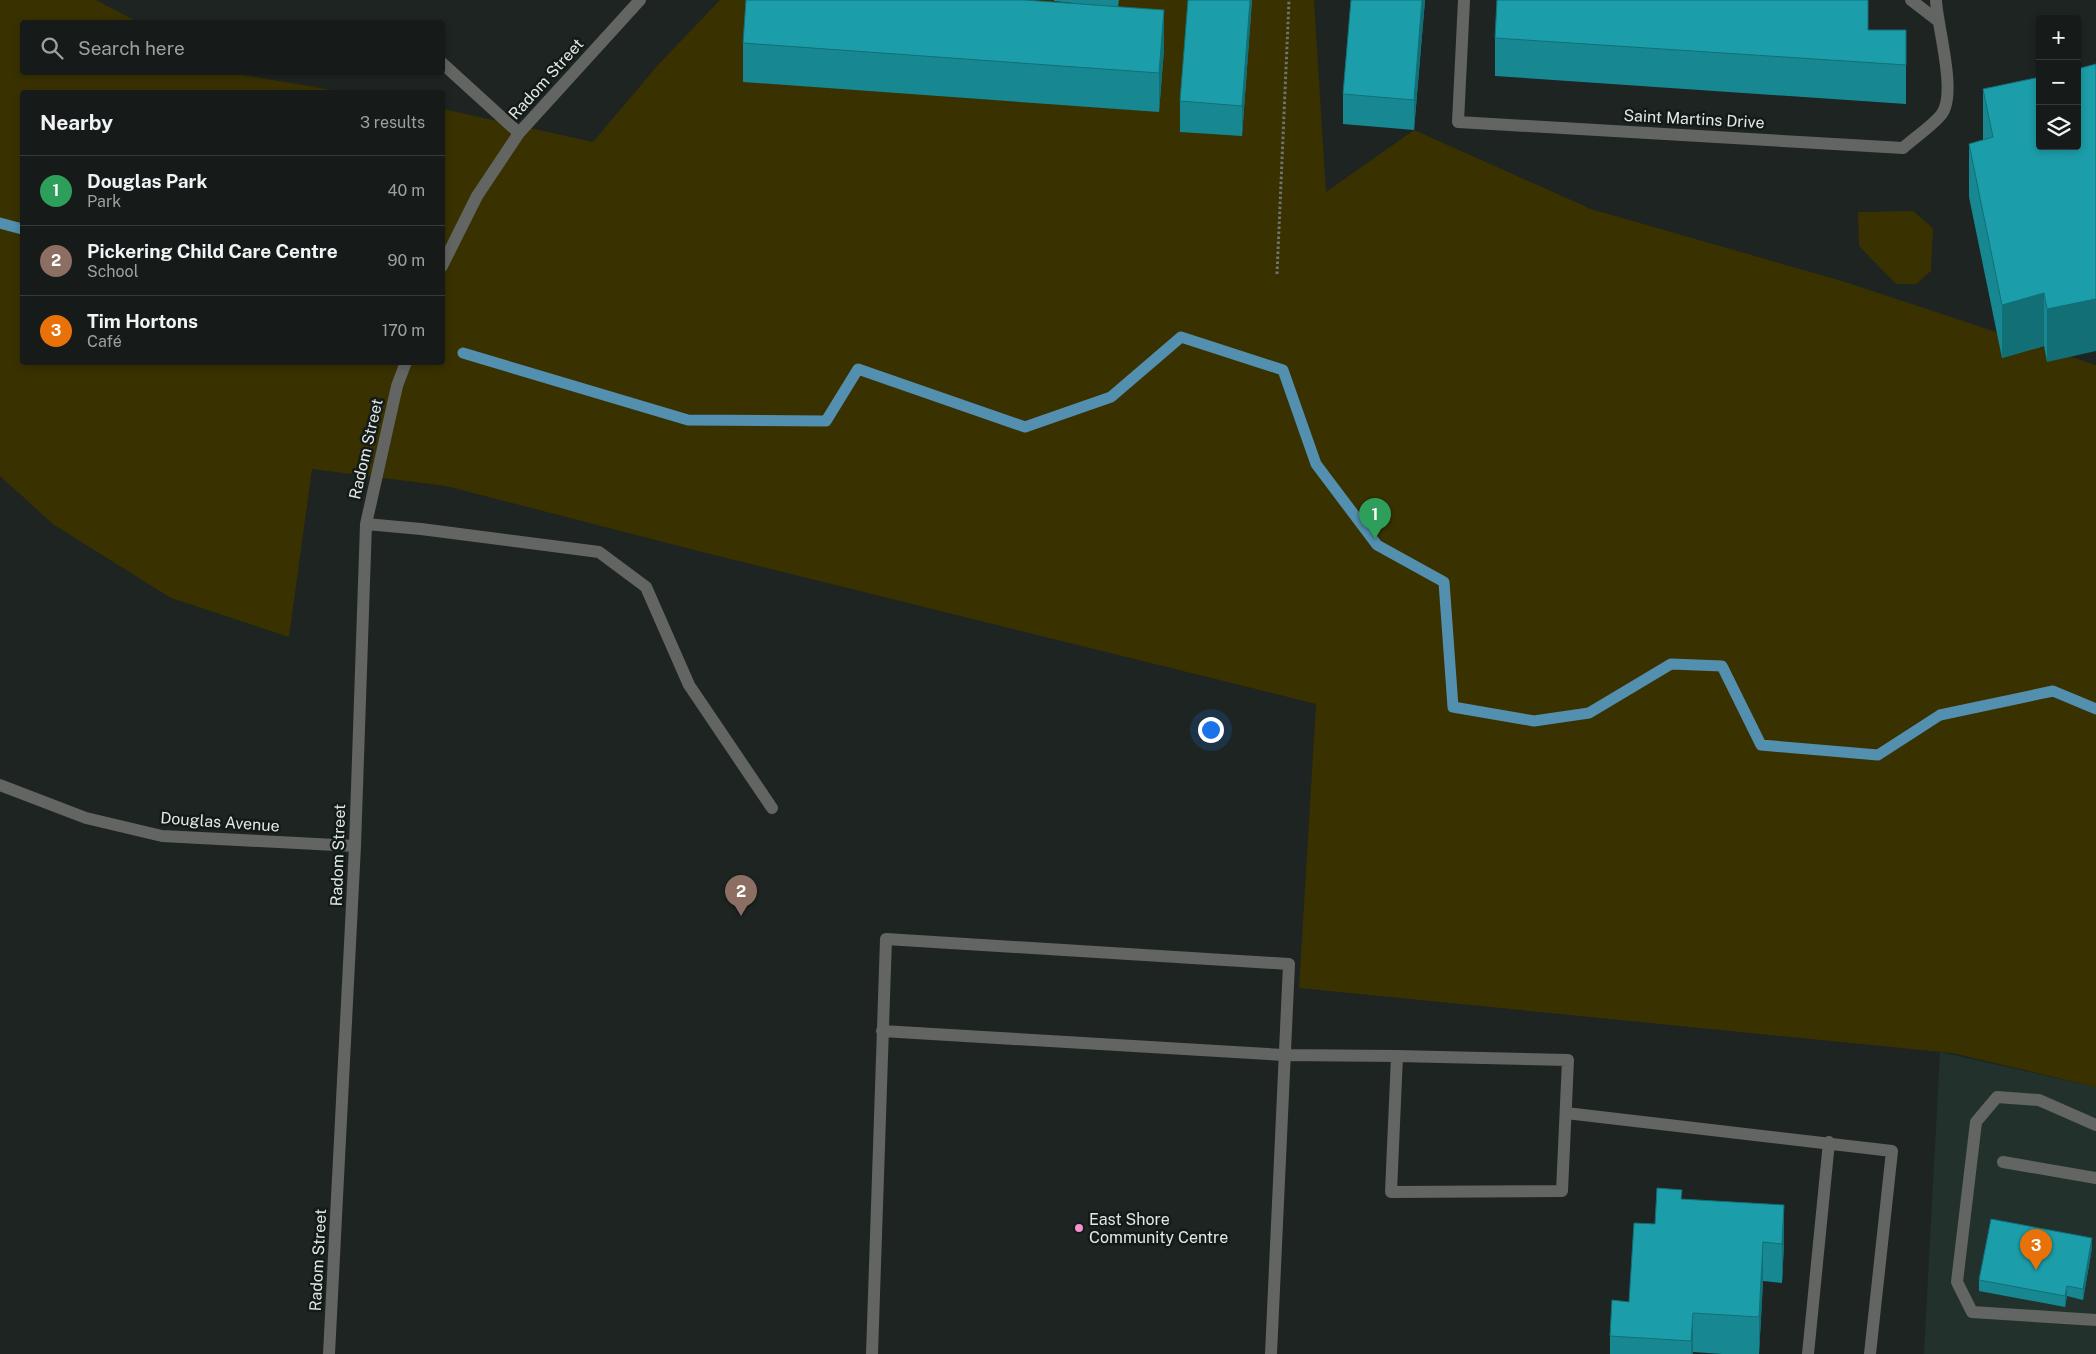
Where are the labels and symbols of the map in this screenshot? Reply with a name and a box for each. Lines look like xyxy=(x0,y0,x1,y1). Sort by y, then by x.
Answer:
street label: Radom Street xyxy=(505,35,587,123)
street label: Saint Martins Drive xyxy=(1623,106,1765,132)
street label: Radom Street xyxy=(345,397,387,501)
pin: 1 xyxy=(1359,498,1391,539)
your location xyxy=(1198,717,1224,743)
street label: Radom Street xyxy=(327,803,349,907)
street label: Douglas Avenue xyxy=(160,808,280,836)
pin: 2 xyxy=(725,875,757,916)
street label: Radom Street xyxy=(306,1208,330,1312)
place label: East Shore Community Centre xyxy=(1089,1210,1228,1247)
marker: East Shore Community Centre xyxy=(1073,1222,1085,1234)
pin: 3 xyxy=(2020,1229,2052,1270)

